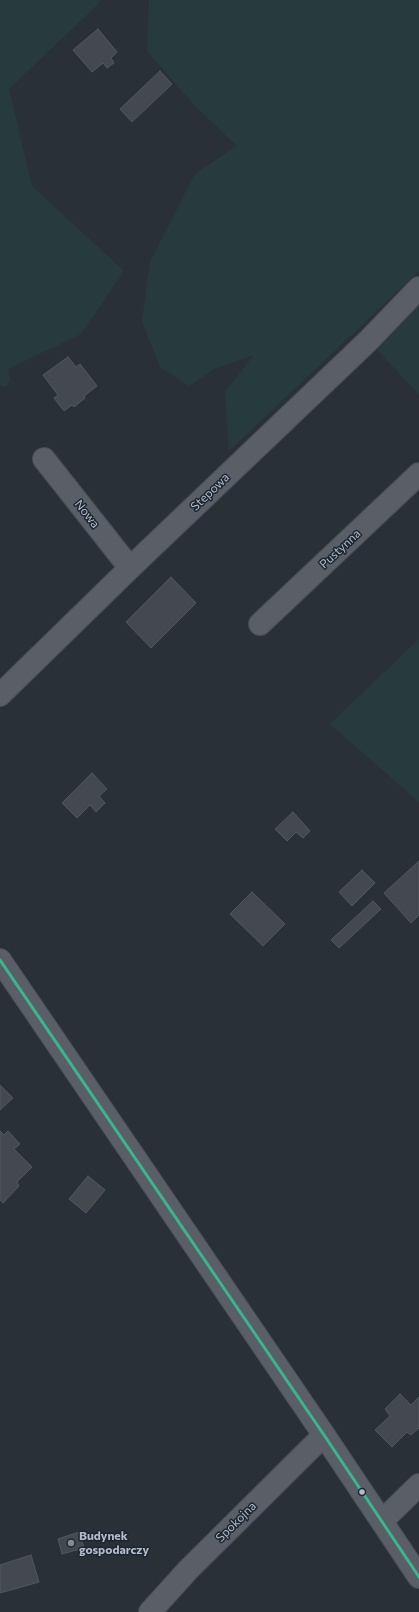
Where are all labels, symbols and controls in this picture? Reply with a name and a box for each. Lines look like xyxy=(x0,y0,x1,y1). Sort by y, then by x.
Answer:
street label: Stepowa xyxy=(188,470,232,514)
street label: Nowa xyxy=(72,497,102,531)
street label: Pustynna xyxy=(317,526,363,572)
unlabelled marker xyxy=(357,1487,367,1497)
street label: Spokojna xyxy=(213,1499,259,1545)
place label: Budynek gospodarczy xyxy=(79,1529,149,1557)
marker: Budynek gospodarczy xyxy=(66,1538,76,1548)

